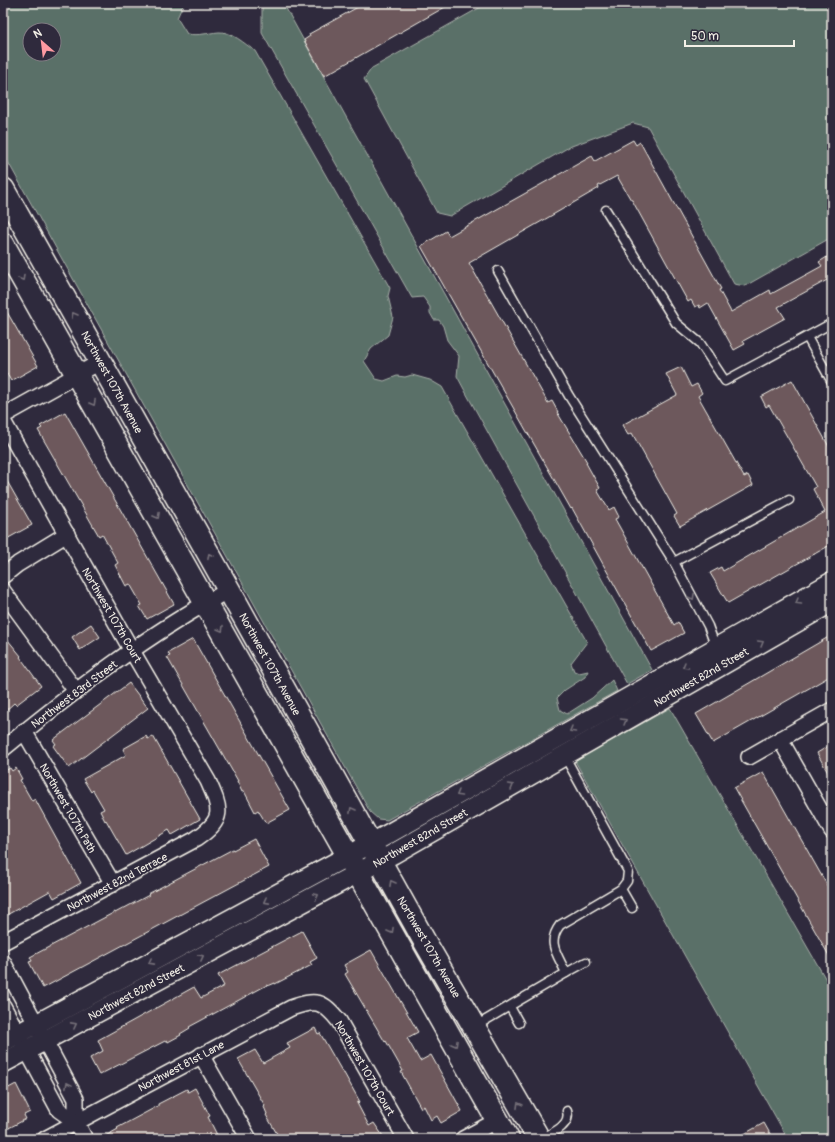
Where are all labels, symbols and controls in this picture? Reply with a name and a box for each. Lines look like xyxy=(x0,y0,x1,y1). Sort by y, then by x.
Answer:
north arrow xyxy=(22,22,62,62)
scale bar xyxy=(685,22,794,48)
text: N xyxy=(31,26,44,41)
text: 50 m xyxy=(691,29,719,44)
one-way arrow xyxy=(18,273,25,281)
one-way arrow xyxy=(71,312,79,319)
street label: Northwest 107th Avenue xyxy=(78,329,145,436)
one-way arrow xyxy=(88,399,95,406)
one-way arrow xyxy=(152,512,159,519)
one-way arrow xyxy=(207,553,215,560)
street label: Northwest 107th Court xyxy=(79,565,144,666)
one-way arrow xyxy=(688,593,695,600)
one-way arrow xyxy=(795,597,802,604)
street label: Northwest 107th Avenue xyxy=(236,611,303,718)
one-way arrow xyxy=(216,625,223,632)
one-way arrow xyxy=(757,640,764,647)
street label: Northwest 82nd Street xyxy=(652,645,751,710)
street label: Northwest 83rd Street xyxy=(29,657,120,731)
one-way arrow xyxy=(682,662,689,669)
one-way arrow xyxy=(620,719,627,726)
one-way arrow xyxy=(569,726,576,733)
street label: Northwest 107th Path xyxy=(37,761,98,855)
one-way arrow xyxy=(507,783,514,790)
one-way arrow xyxy=(456,790,463,797)
street label: Northwest 82nd Street xyxy=(371,806,470,871)
one-way arrow xyxy=(349,807,356,814)
street label: Northwest 82nd Terrace xyxy=(65,850,170,914)
one-way arrow xyxy=(390,880,397,887)
one-way arrow xyxy=(312,893,319,900)
street label: Northwest 107th Avenue xyxy=(394,894,463,1001)
one-way arrow xyxy=(262,896,270,903)
one-way arrow xyxy=(387,927,394,934)
one-way arrow xyxy=(197,954,205,962)
one-way arrow xyxy=(148,958,155,965)
street label: Northwest 82nd Street xyxy=(86,961,187,1023)
street label: Northwest 107th Court xyxy=(332,1018,397,1119)
one-way arrow xyxy=(70,1023,78,1030)
street label: Northwest 81st Lane xyxy=(136,1038,227,1095)
one-way arrow xyxy=(450,1040,458,1047)
one-way arrow xyxy=(66,1082,73,1089)
one-way arrow xyxy=(517,1102,524,1109)

